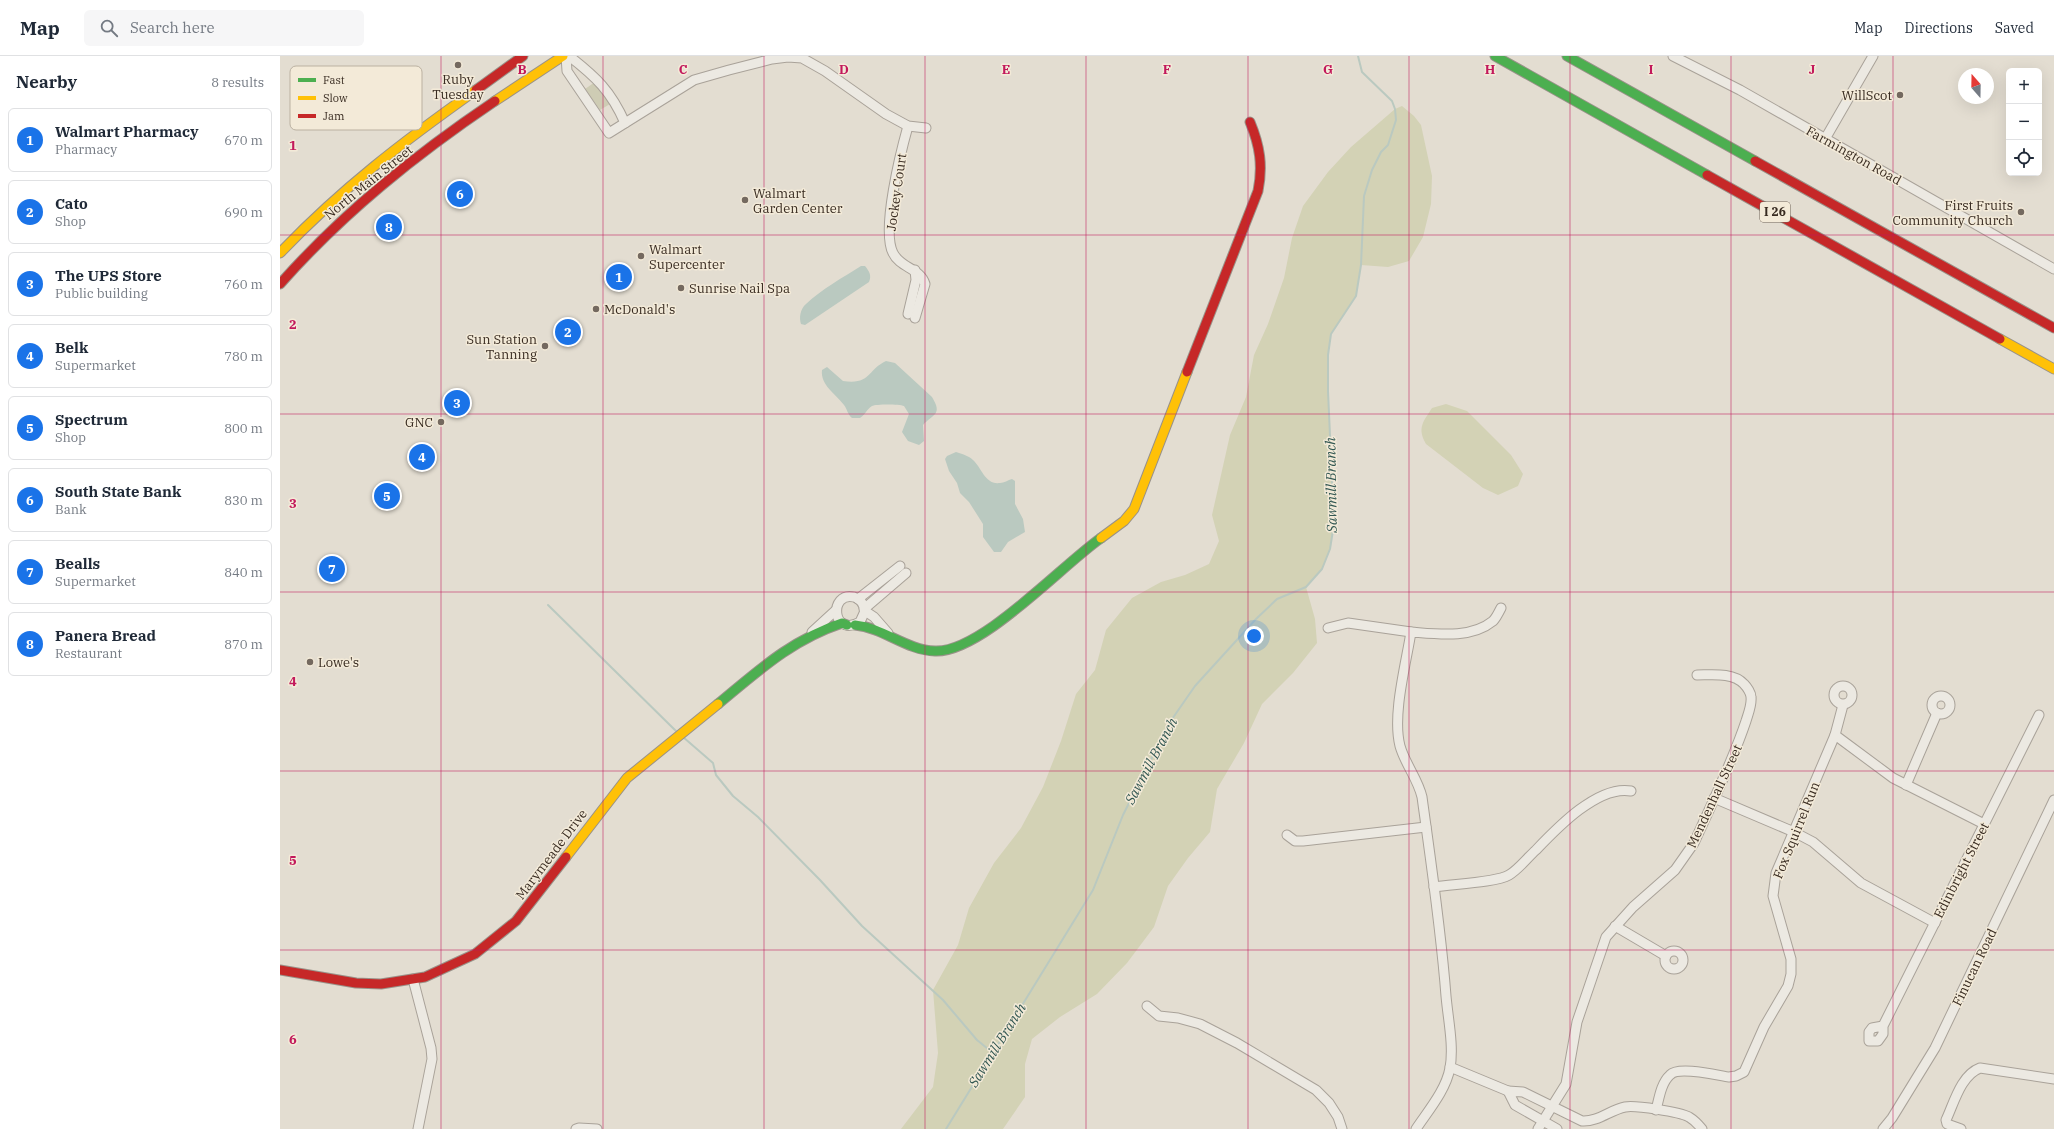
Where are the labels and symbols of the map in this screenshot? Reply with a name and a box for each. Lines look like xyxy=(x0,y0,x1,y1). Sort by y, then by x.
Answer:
marker: Ruby Tuesday xyxy=(453,60,463,70)
text: B xyxy=(517,61,527,78)
text: C xyxy=(679,61,688,78)
text: D xyxy=(839,61,849,78)
text: E xyxy=(1002,61,1010,78)
text: F xyxy=(1163,61,1171,78)
text: G xyxy=(1323,61,1333,78)
text: H xyxy=(1485,61,1496,78)
text: I xyxy=(1649,61,1654,78)
text: J xyxy=(1809,61,1816,78)
legend xyxy=(290,66,422,130)
north arrow xyxy=(1958,68,1994,104)
place label: Ruby Tuesday xyxy=(432,71,484,103)
text: Fast xyxy=(323,73,345,87)
place label: WillScot xyxy=(1842,87,1892,104)
marker: WillScot xyxy=(1895,90,1905,100)
text: Slow xyxy=(323,91,348,105)
text: Jam xyxy=(323,109,345,123)
street label: Farmington Road xyxy=(1803,122,1905,189)
text: 1 xyxy=(289,137,297,154)
street label: North Main Street xyxy=(320,141,416,223)
street label: Jockey Court xyxy=(883,152,910,232)
pin: 6 xyxy=(447,179,473,209)
place label: Walmart Garden Center xyxy=(753,185,843,217)
marker: Walmart Garden Center xyxy=(740,195,750,205)
place label: First Fruits Community Church xyxy=(1892,197,2013,229)
road number: I 26 xyxy=(1760,202,1790,222)
marker: First Fruits Community Church xyxy=(2016,207,2026,217)
pin: 8 xyxy=(376,212,402,242)
place label: Walmart Supercenter xyxy=(649,241,725,273)
marker: Walmart Supercenter xyxy=(636,251,646,261)
pin: 1 xyxy=(606,262,632,292)
place label: Sunrise Nail Spa xyxy=(689,280,790,297)
marker: Sunrise Nail Spa xyxy=(676,283,686,293)
place label: McDonald's xyxy=(604,301,675,318)
marker: McDonald's xyxy=(591,304,601,314)
text: 2 xyxy=(289,316,297,333)
pin: 2 xyxy=(555,317,581,347)
place label: Sun Station Tanning xyxy=(466,331,537,363)
marker: Sun Station Tanning xyxy=(540,341,550,351)
pin: 3 xyxy=(444,388,470,418)
place label: GNC xyxy=(405,414,433,431)
marker: GNC xyxy=(436,417,446,427)
water label: Sawmill Branch xyxy=(1321,437,1341,534)
pin: 4 xyxy=(409,442,435,472)
pin: 5 xyxy=(374,481,400,511)
text: 3 xyxy=(289,495,297,512)
pin: 7 xyxy=(319,554,345,584)
your location xyxy=(1244,626,1264,646)
place label: Lowe's xyxy=(318,654,359,671)
marker: Lowe's xyxy=(305,657,315,667)
text: 4 xyxy=(289,673,297,690)
water label: Sawmill Branch xyxy=(1120,714,1182,808)
street label: Mendenhall Street xyxy=(1683,741,1746,851)
street label: Fox Squirrel Run xyxy=(1769,779,1824,881)
street label: Marymeade Drive xyxy=(512,806,591,903)
street label: Edinbright Street xyxy=(1930,819,1993,921)
text: 5 xyxy=(289,852,297,869)
street label: Finucan Road xyxy=(1948,925,2001,1009)
water label: Sawmill Branch xyxy=(964,999,1030,1091)
text: 6 xyxy=(289,1031,297,1048)

